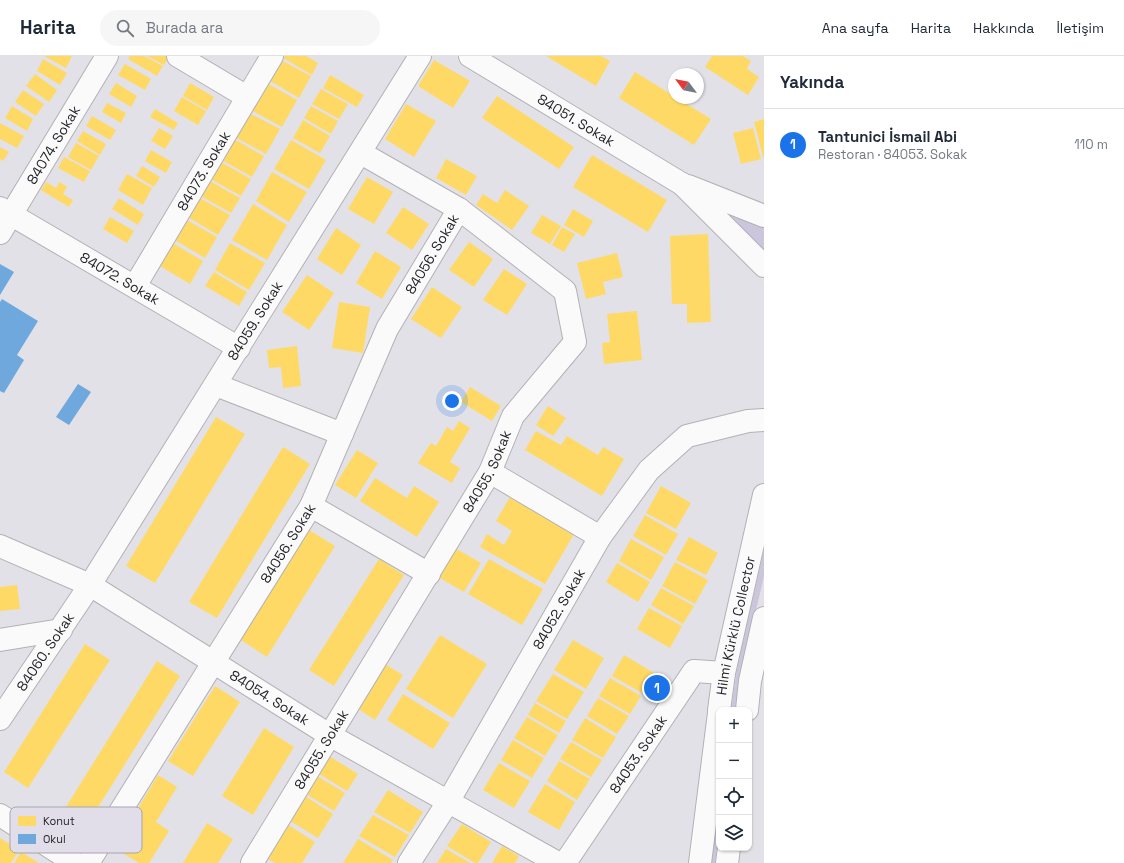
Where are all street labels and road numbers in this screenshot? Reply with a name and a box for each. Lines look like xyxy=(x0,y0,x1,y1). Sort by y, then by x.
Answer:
street label: 84051. Sokak xyxy=(534,90,619,151)
street label: 84074. Sokak xyxy=(23,102,84,188)
street label: 84073. Sokak xyxy=(173,127,234,214)
street label: 84056. Sokak xyxy=(401,210,463,297)
street label: 84072. Sokak xyxy=(77,248,163,309)
street label: 84059. Sokak xyxy=(223,277,287,364)
street label: 84055. Sokak xyxy=(458,427,515,516)
street label: 84056. Sokak xyxy=(256,500,320,586)
street label: Hilmi Kürklü Collector xyxy=(712,554,759,696)
street label: 84052. Sokak xyxy=(529,565,589,652)
street label: 84060. Sokak xyxy=(12,609,78,694)
street label: 84054. Sokak xyxy=(226,666,313,729)
street label: 84055. Sokak xyxy=(290,706,353,793)
street label: 84053. Sokak xyxy=(605,711,671,797)

